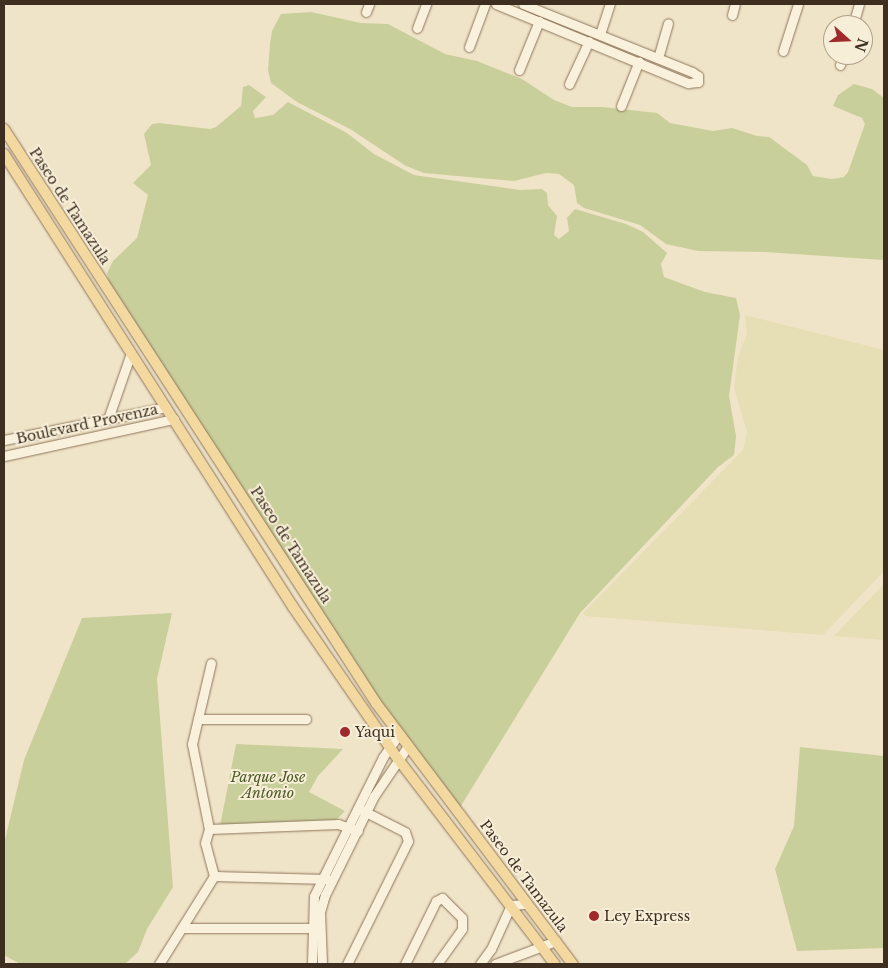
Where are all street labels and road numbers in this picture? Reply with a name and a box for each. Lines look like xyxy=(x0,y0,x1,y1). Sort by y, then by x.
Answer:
street label: Paseo de Tamazula xyxy=(26,144,114,268)
street label: Boulevard Provenza xyxy=(15,401,159,447)
street label: Paseo de Tamazula xyxy=(247,483,335,607)
street label: Paseo de Tamazula xyxy=(476,817,572,935)

